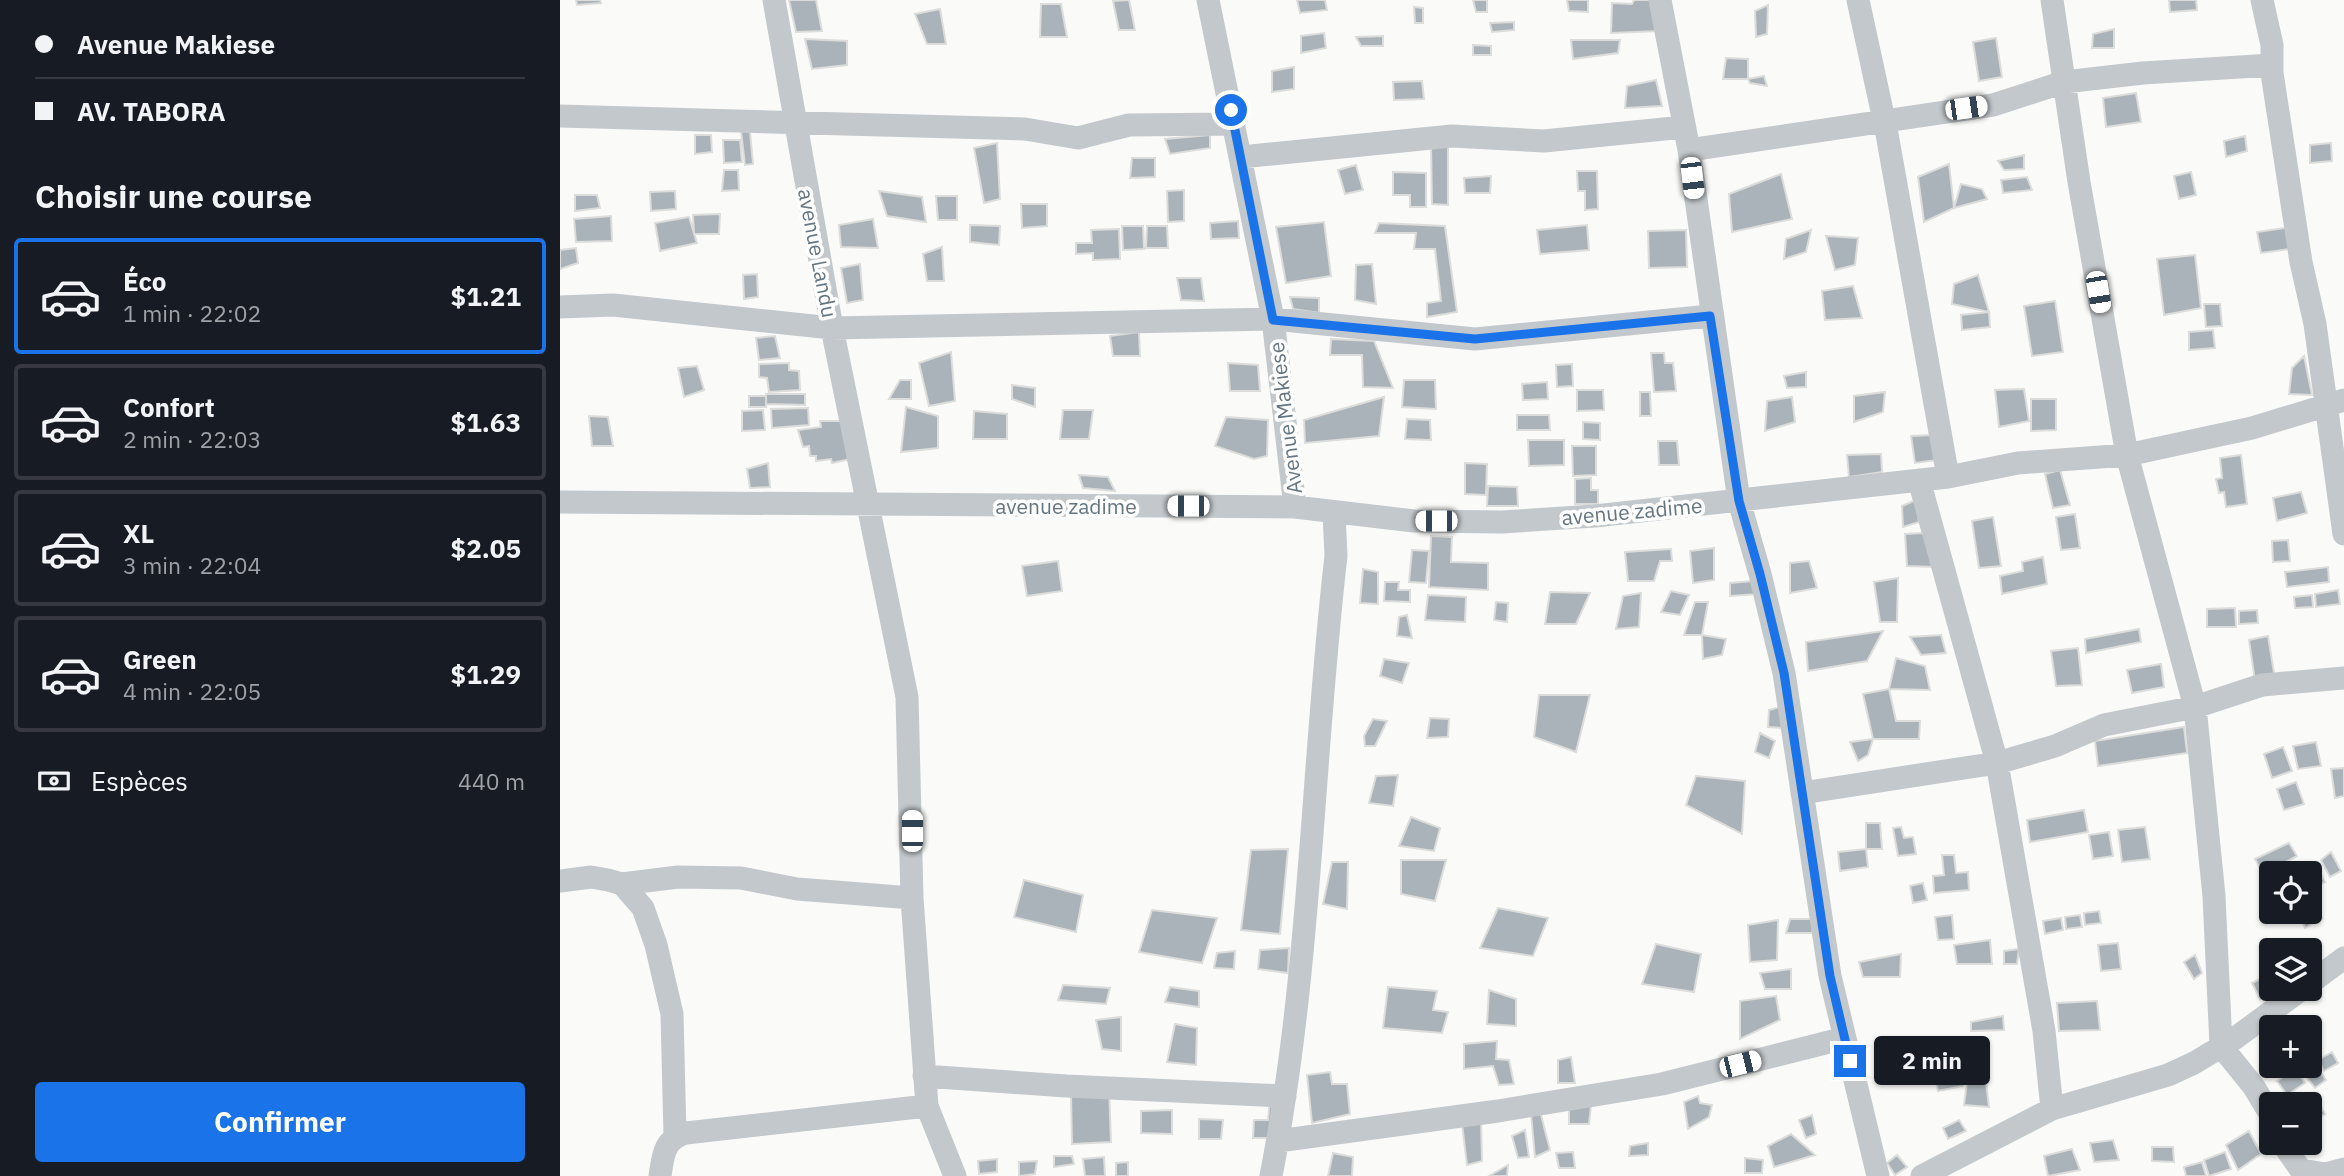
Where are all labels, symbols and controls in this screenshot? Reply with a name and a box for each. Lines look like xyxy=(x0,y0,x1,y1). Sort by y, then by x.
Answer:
text: Avenue Makiese xyxy=(77,27,275,61)
text: AV. TABORA xyxy=(77,94,226,128)
route start xyxy=(1215,94,1247,126)
car xyxy=(1944,95,1989,121)
car xyxy=(1680,156,1705,200)
text: Choisir une course xyxy=(35,175,312,217)
street label: avenue Landu xyxy=(792,186,844,320)
text: Éco xyxy=(123,264,167,298)
icon: car xyxy=(39,265,102,328)
car xyxy=(2085,269,2112,315)
text: $1.21 xyxy=(451,279,521,313)
text: 1 min · 22:02 xyxy=(123,298,261,328)
street label: Avenue Makiese xyxy=(1262,340,1308,496)
text: Confort xyxy=(123,390,215,424)
icon: car xyxy=(39,391,102,454)
text: $1.63 xyxy=(451,405,521,439)
text: 2 min · 22:03 xyxy=(123,424,261,454)
street label: avenue zadime xyxy=(1560,491,1704,531)
street label: avenue zadime xyxy=(995,492,1137,520)
car xyxy=(1168,496,1210,517)
car xyxy=(1416,511,1458,532)
text: XL xyxy=(123,516,154,550)
icon: car xyxy=(39,517,102,580)
text: $2.05 xyxy=(451,531,521,565)
text: 3 min · 22:04 xyxy=(123,550,261,580)
text: Green xyxy=(123,642,197,676)
icon: car xyxy=(39,643,102,706)
text: $1.29 xyxy=(451,657,521,691)
text: 4 min · 22:05 xyxy=(123,676,261,706)
icon: cash xyxy=(35,762,73,800)
text: Espèces xyxy=(91,764,188,798)
text: 440 m xyxy=(458,766,525,796)
car xyxy=(902,810,923,852)
map controls xyxy=(2259,861,2322,1155)
button: locate xyxy=(2259,861,2322,924)
button: layers xyxy=(2259,938,2322,1001)
button: + xyxy=(2259,1015,2322,1078)
callout: 2 min xyxy=(1874,1036,1990,1086)
route end xyxy=(1834,1045,1866,1077)
text: 2 min xyxy=(1902,1045,1962,1075)
car xyxy=(1718,1049,1763,1079)
button: Confirmer xyxy=(35,1082,525,1162)
button: − xyxy=(2259,1092,2322,1155)

